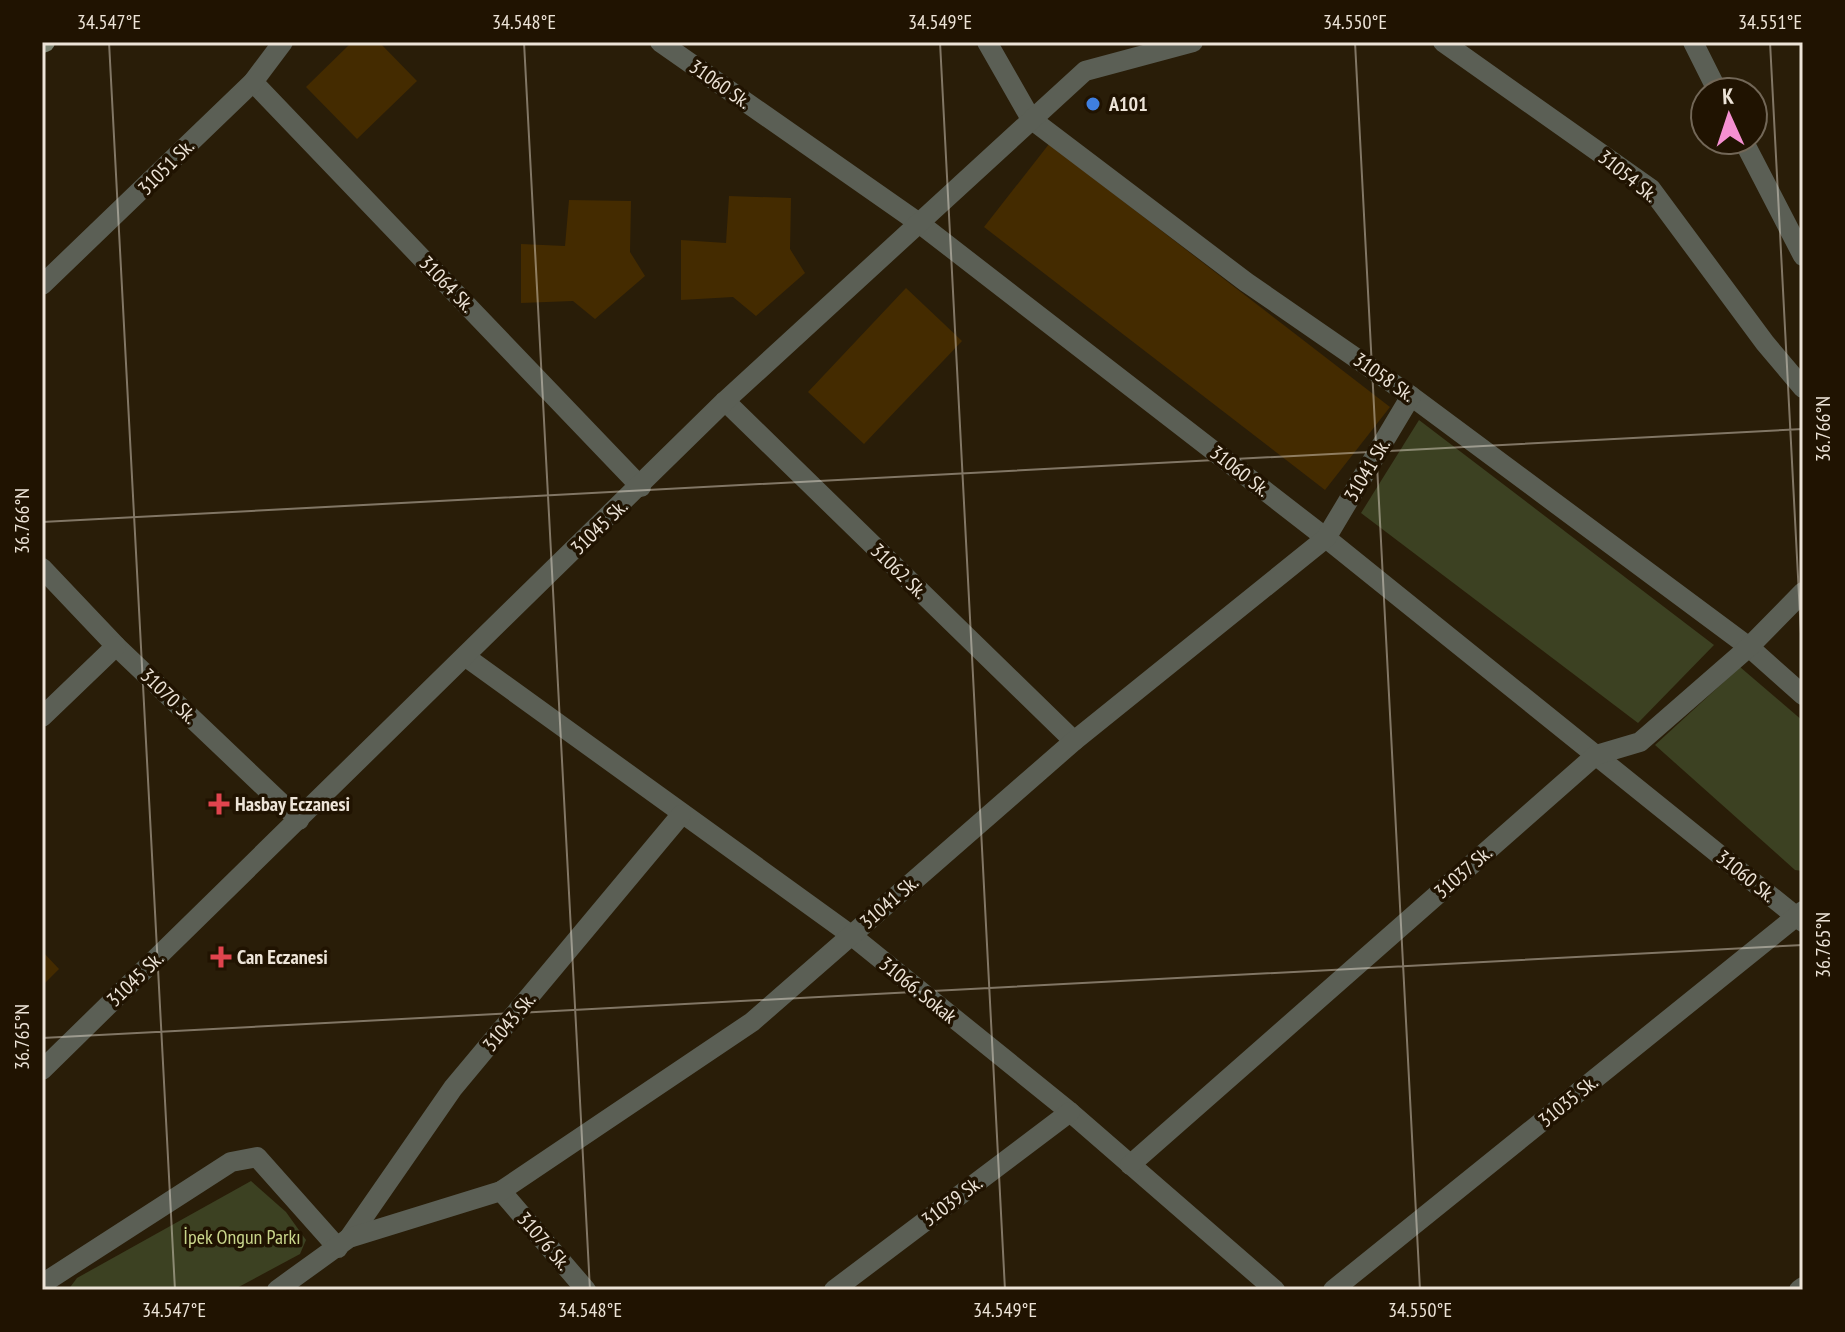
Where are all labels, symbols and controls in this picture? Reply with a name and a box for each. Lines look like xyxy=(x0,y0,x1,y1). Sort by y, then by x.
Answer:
text: 34.547°E xyxy=(77,9,141,35)
text: 34.548°E xyxy=(492,9,556,35)
text: 34.549°E xyxy=(908,9,972,35)
text: 34.550°E xyxy=(1323,9,1387,35)
text: 34.551°E xyxy=(1738,9,1802,35)
street label: 31060 Sk. xyxy=(684,54,756,114)
north arrow xyxy=(1689,76,1769,156)
text: K xyxy=(1722,82,1735,110)
place label: A101 xyxy=(1108,91,1148,117)
marker: A101 xyxy=(1084,95,1102,113)
street label: 31051 Sk. xyxy=(132,133,200,201)
street label: 31054 Sk. xyxy=(1593,144,1663,208)
street label: 31064 Sk. xyxy=(414,250,480,318)
street label: 31058 Sk. xyxy=(1348,347,1420,407)
text: 36.766°N xyxy=(1810,396,1836,462)
street label: 31041 Sk. xyxy=(1338,434,1396,506)
street label: 31060 Sk. xyxy=(1205,439,1275,503)
text: 36.766°N xyxy=(9,488,35,554)
street label: 31045 Sk. xyxy=(565,494,633,560)
street label: 31062 Sk. xyxy=(865,538,933,604)
street label: 31070 Sk. xyxy=(135,663,203,729)
place label: Hasbay Eczanesi xyxy=(235,791,350,817)
marker: Hasbay Eczanesi xyxy=(210,795,228,813)
street label: 31037 Sk. xyxy=(1429,840,1497,904)
street label: 31060 Sk. xyxy=(1711,844,1781,908)
street label: 31041 Sk. xyxy=(854,870,924,934)
text: 36.765°N xyxy=(1810,912,1836,978)
place label: Can Eczanesi xyxy=(237,944,328,970)
street label: 31045 Sk. xyxy=(101,946,169,1012)
marker: Can Eczanesi xyxy=(212,948,230,966)
street label: 31066. Sokak xyxy=(874,951,962,1029)
street label: 31043 Sk. xyxy=(477,987,541,1057)
text: 36.765°N xyxy=(9,1004,35,1070)
street label: 31035 Sk. xyxy=(1533,1069,1603,1133)
street label: 31039 Sk. xyxy=(917,1170,987,1232)
street label: 31076 Sk. xyxy=(512,1206,576,1276)
park label: İpek Ongun Parkı xyxy=(183,1224,301,1250)
text: 34.547°E xyxy=(142,1297,206,1323)
text: 34.548°E xyxy=(558,1297,622,1323)
text: 34.549°E xyxy=(973,1297,1037,1323)
text: 34.550°E xyxy=(1388,1297,1452,1323)

